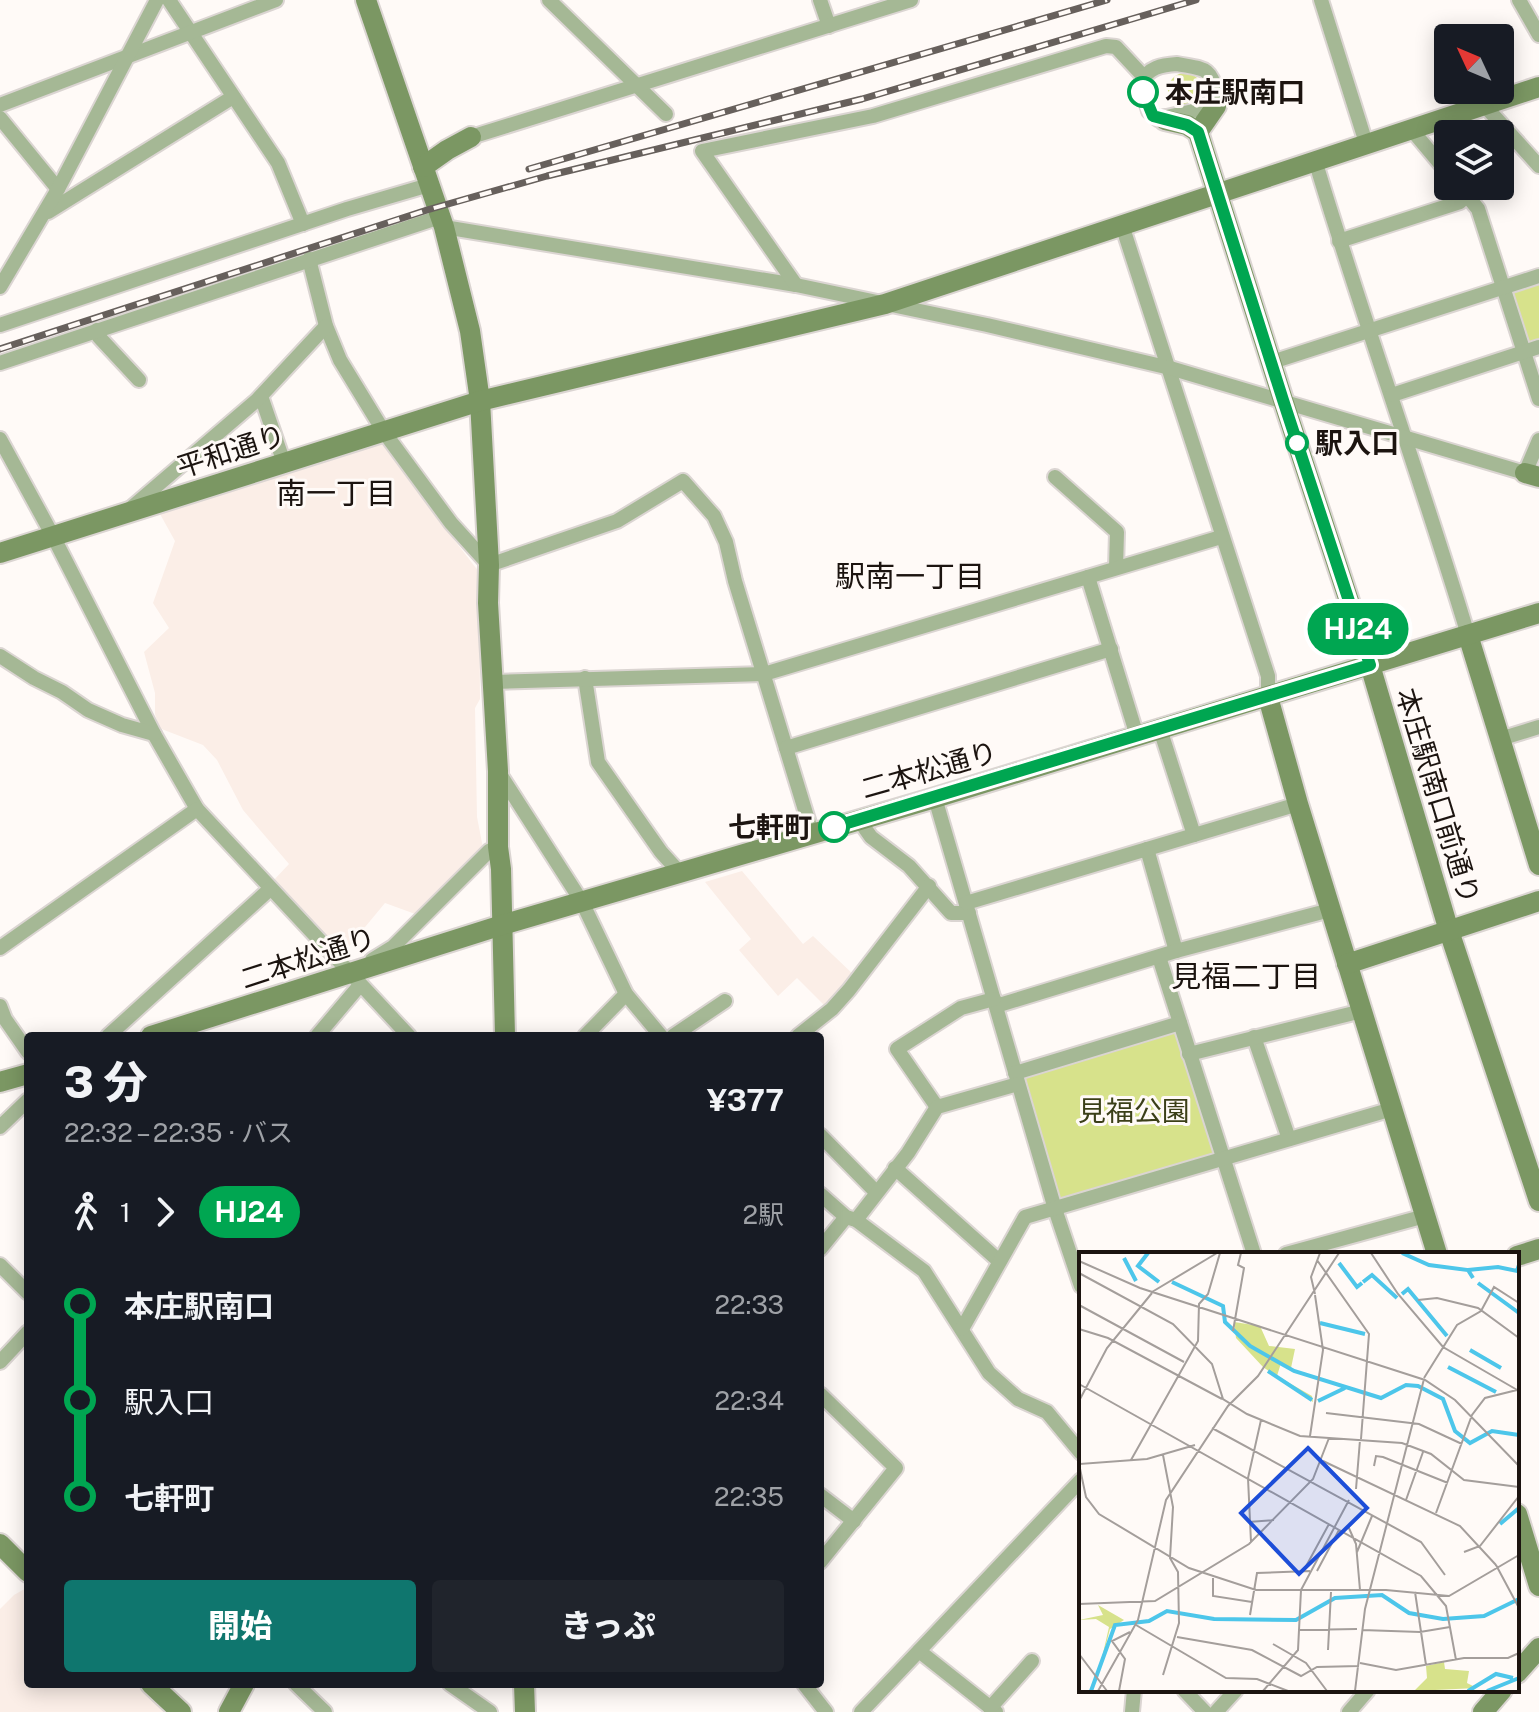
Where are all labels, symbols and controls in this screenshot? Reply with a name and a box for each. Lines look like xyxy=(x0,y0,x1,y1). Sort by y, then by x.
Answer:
north arrow xyxy=(1434,24,1514,104)
map controls xyxy=(1434,24,1514,200)
place label: 本庄駅南口 xyxy=(1165,75,1305,108)
marker: 本庄駅南口 xyxy=(1128,77,1158,107)
button: layers xyxy=(1434,120,1514,200)
street label: 平和通り xyxy=(172,418,289,484)
place label: 駅入口 xyxy=(1315,426,1399,459)
marker: 駅入口 xyxy=(1286,432,1308,454)
district label: 南一丁目 xyxy=(276,475,396,511)
district label: 駅南一丁目 xyxy=(835,558,985,594)
line badge: HJ24 xyxy=(1302,603,1414,655)
text: HJ24 xyxy=(1324,612,1392,645)
street label: 本庄駅南口前通り xyxy=(1390,684,1487,908)
street label: 二本松通り xyxy=(857,734,1001,805)
place label: 七軒町 xyxy=(728,810,812,843)
marker: 七軒町 xyxy=(819,812,849,842)
street label: 二本松通り xyxy=(236,920,380,995)
district label: 見福二丁目 xyxy=(1171,958,1321,994)
text: 3 分 xyxy=(64,1056,148,1108)
text: ¥377 xyxy=(707,1082,784,1118)
park label: 見福公園 xyxy=(1078,1094,1190,1127)
text: 22:32 – 22:35 · バス xyxy=(64,1117,293,1148)
icon: walk xyxy=(64,1190,108,1234)
icon: forward xyxy=(143,1190,187,1234)
text: HJ24 xyxy=(215,1195,284,1228)
text: 1 xyxy=(120,1197,131,1228)
text: 2駅 xyxy=(743,1199,784,1230)
inset map xyxy=(1079,1252,1519,1692)
text: 本庄駅南口 xyxy=(124,1288,274,1324)
text: 22:33 xyxy=(715,1289,784,1320)
text: 駅入口 xyxy=(124,1384,214,1420)
text: 22:34 xyxy=(714,1385,784,1416)
text: 七軒町 xyxy=(124,1480,214,1516)
text: 22:35 xyxy=(714,1481,784,1512)
button: 開始 xyxy=(64,1580,416,1672)
button: きっぷ xyxy=(432,1580,784,1672)

